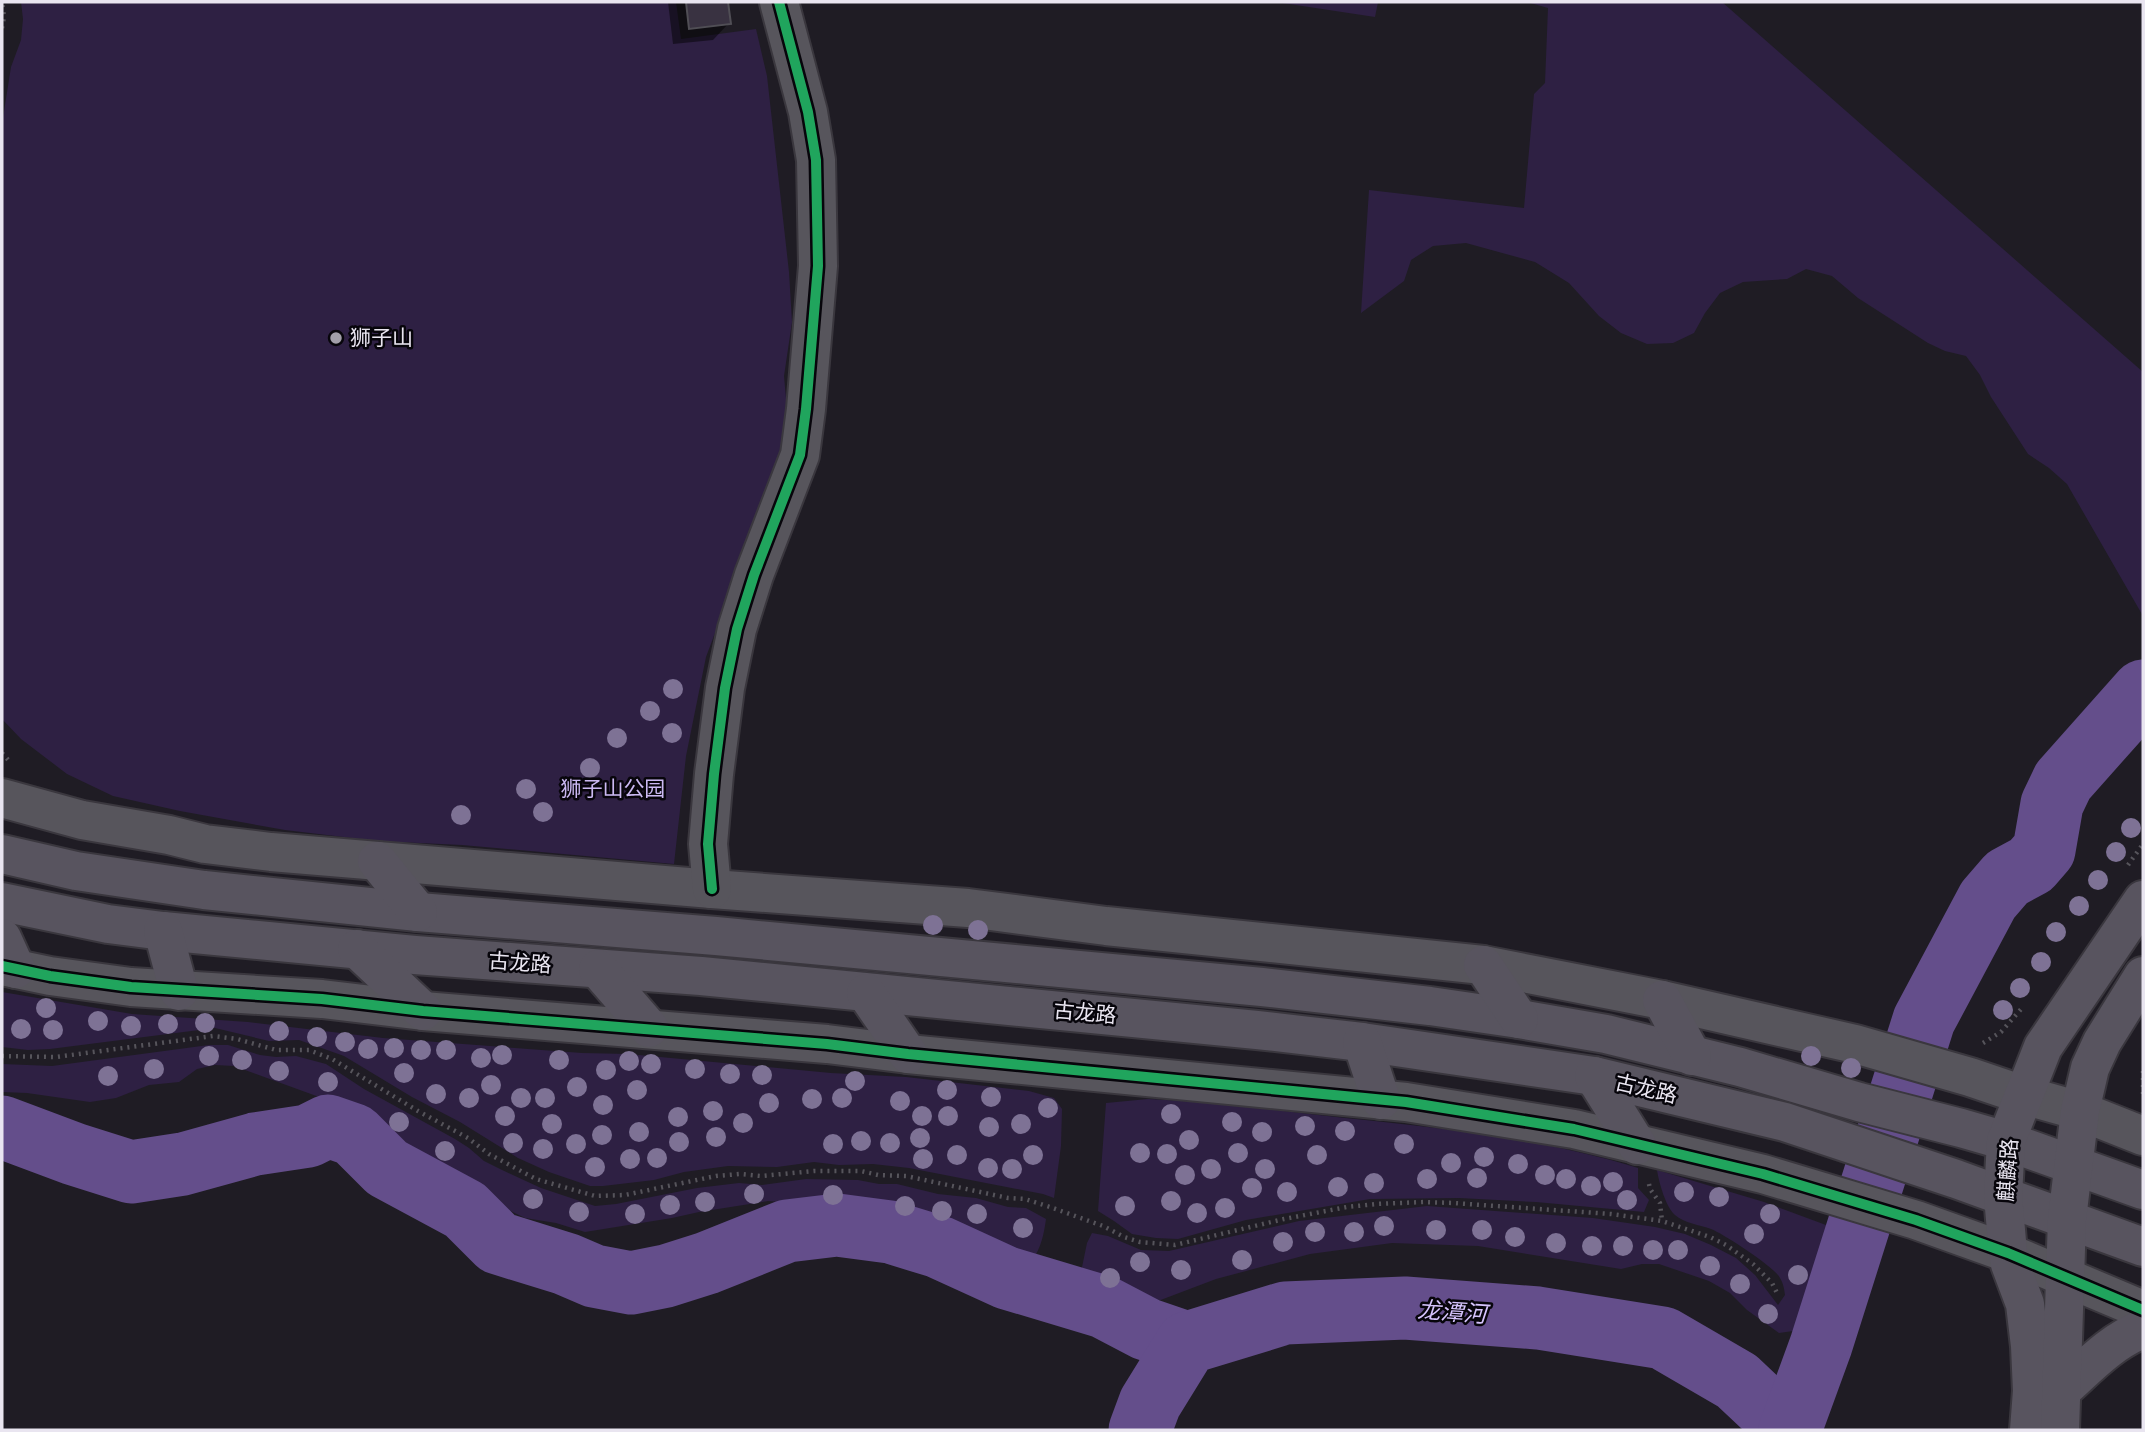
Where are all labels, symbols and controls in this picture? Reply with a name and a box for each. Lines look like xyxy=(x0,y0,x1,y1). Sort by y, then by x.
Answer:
place label: 狮子山 xyxy=(350,324,413,349)
marker: 狮子山 xyxy=(328,330,344,346)
park label: 狮子山公园 xyxy=(561,775,666,800)
street label: 古龙路 xyxy=(488,947,552,976)
street label: 古龙路 xyxy=(1053,996,1118,1027)
street label: 古龙路 xyxy=(1613,1068,1680,1107)
street label: 麒麟路 xyxy=(1992,1138,2021,1202)
water label: 龙潭河 xyxy=(1417,1295,1491,1328)

